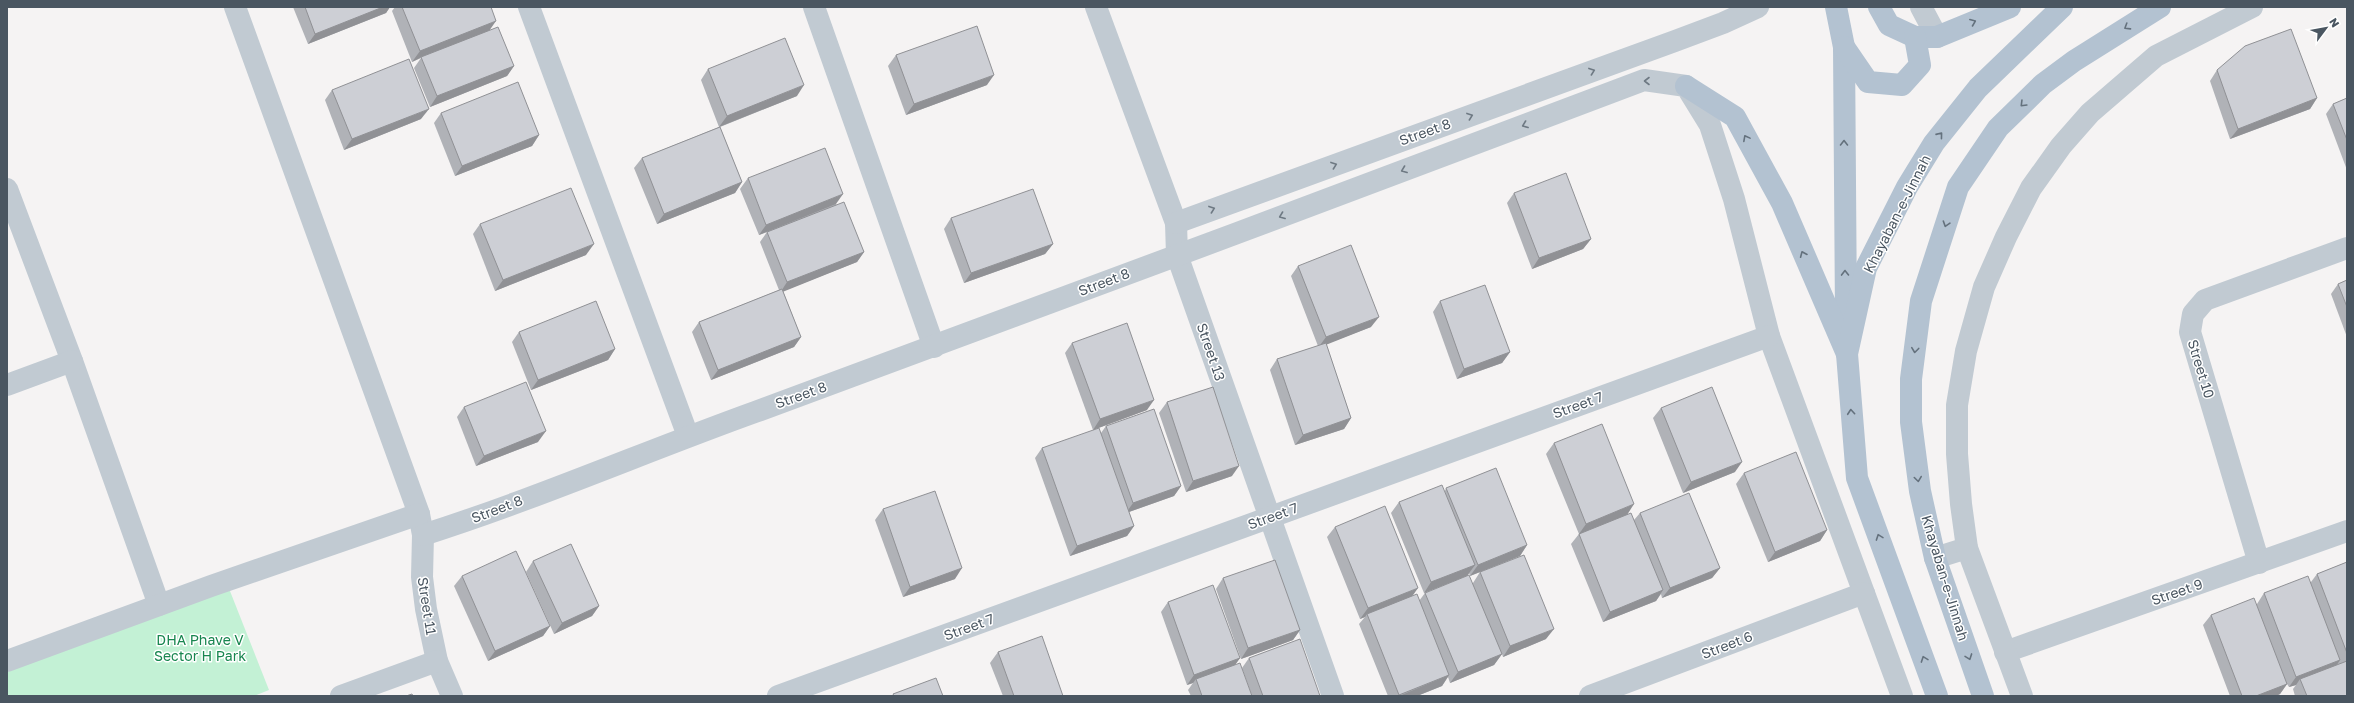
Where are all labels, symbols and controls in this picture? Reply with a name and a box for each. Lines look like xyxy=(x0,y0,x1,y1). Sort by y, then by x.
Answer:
north arrow xyxy=(2306,8,2346,48)
text: N xyxy=(2327,15,2343,29)
one-way arrow xyxy=(1969,19,1977,27)
one-way arrow xyxy=(2124,22,2131,29)
one-way arrow xyxy=(1588,68,1595,76)
one-way arrow xyxy=(1644,77,1650,85)
one-way arrow xyxy=(2020,99,2028,107)
one-way arrow xyxy=(1466,112,1473,120)
street label: Street 8 xyxy=(1397,114,1453,149)
one-way arrow xyxy=(1522,120,1529,128)
one-way arrow xyxy=(1935,133,1942,140)
one-way arrow xyxy=(1743,134,1751,142)
one-way arrow xyxy=(1840,140,1848,146)
street label: Khayaban-e-Jinnah xyxy=(1859,152,1934,276)
one-way arrow xyxy=(1331,161,1338,170)
one-way arrow xyxy=(1400,166,1407,174)
one-way arrow xyxy=(1209,206,1216,214)
one-way arrow xyxy=(1278,211,1285,219)
one-way arrow xyxy=(1942,220,1951,227)
one-way arrow xyxy=(1800,251,1808,258)
street label: Street 8 xyxy=(1076,264,1132,299)
one-way arrow xyxy=(1841,270,1850,276)
street label: Street 13 xyxy=(1194,321,1229,383)
street label: Street 10 xyxy=(2185,337,2218,400)
one-way arrow xyxy=(1911,346,1920,353)
street label: Street 8 xyxy=(773,377,829,412)
street label: Street 7 xyxy=(1550,388,1605,421)
one-way arrow xyxy=(1847,409,1856,415)
one-way arrow xyxy=(1913,476,1922,482)
street label: Street 8 xyxy=(469,491,525,526)
street label: Street 7 xyxy=(1245,499,1300,532)
street label: Khayaban-e-Jinnah xyxy=(1918,513,1973,643)
one-way arrow xyxy=(1875,534,1883,541)
street label: Street 9 xyxy=(2149,575,2205,608)
street label: Street 11 xyxy=(415,576,440,636)
street label: Street 7 xyxy=(941,610,996,643)
street label: Street 6 xyxy=(1699,627,1755,662)
park label: DHA Phave V Sector H Park xyxy=(154,631,246,664)
one-way arrow xyxy=(1965,654,1973,661)
one-way arrow xyxy=(1920,656,1928,663)

